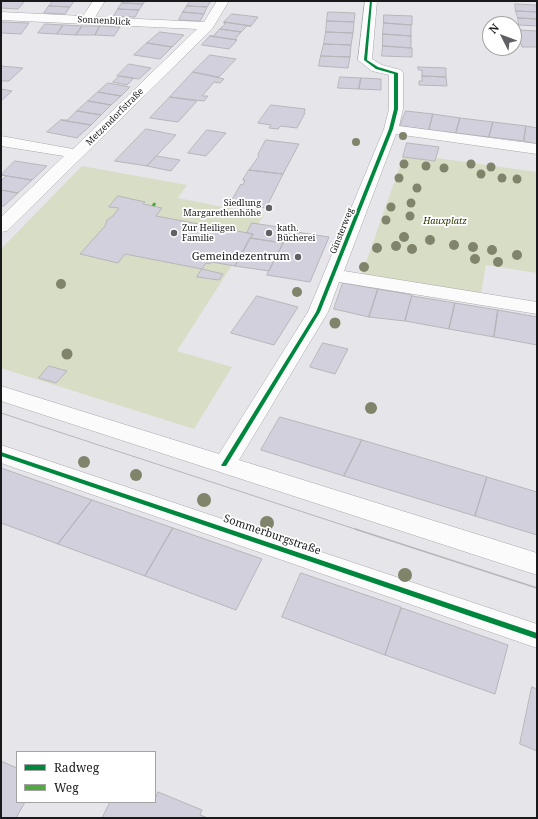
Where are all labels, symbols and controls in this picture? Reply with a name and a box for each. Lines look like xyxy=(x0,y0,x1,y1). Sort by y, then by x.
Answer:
street label: Sonnenblick xyxy=(77,14,131,28)
north arrow xyxy=(482,16,522,56)
text: N xyxy=(485,20,502,37)
street label: Metzendorfstraße xyxy=(84,86,146,148)
place label: Siedlung Margarethenhöhe xyxy=(183,198,261,219)
marker: Siedlung Margarethenhöhe xyxy=(264,203,274,213)
street label: Ginsterweg xyxy=(328,206,356,256)
park label: Hauxplatz xyxy=(423,216,467,226)
place label: Zur Heiligen Familie xyxy=(182,223,236,244)
place label: kath. Bücherei xyxy=(277,223,315,244)
marker: Zur Heiligen Familie xyxy=(169,228,179,238)
marker: kath. Bücherei xyxy=(264,228,274,238)
place label: Gemeindezentrum xyxy=(192,250,290,264)
marker: Gemeindezentrum xyxy=(293,252,303,262)
street label: Sommerburgstraße xyxy=(222,512,322,558)
legend xyxy=(16,751,156,803)
text: Radweg xyxy=(54,759,99,776)
text: Weg xyxy=(54,779,79,796)

